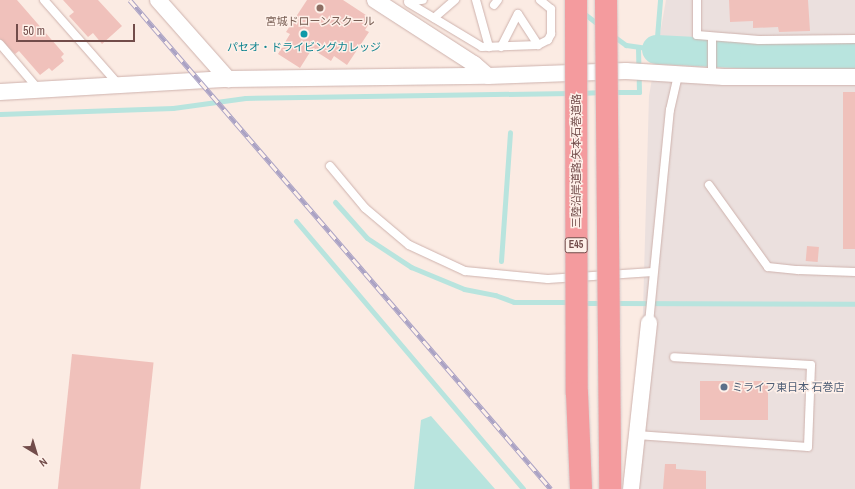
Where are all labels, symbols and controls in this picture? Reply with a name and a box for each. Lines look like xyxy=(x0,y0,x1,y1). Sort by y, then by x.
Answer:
marker: 宮城ドローンスクール xyxy=(315,3,325,13)
place label: 宮城ドローンスクール xyxy=(265,14,375,28)
scale bar xyxy=(18,16,137,42)
text: 50 m xyxy=(23,23,45,39)
marker: パセオ・ドライビングカレッジ xyxy=(299,29,309,39)
place label: パセオ・ドライビングカレッジ xyxy=(227,40,381,54)
street label: 三陸沿岸道路;矢本石巻道路 xyxy=(569,94,583,228)
road number: E45 xyxy=(564,237,588,253)
place label: ミライフ東日本 石巻店 xyxy=(732,380,845,394)
marker: ミライフ東日本 石巻店 xyxy=(719,382,729,392)
north arrow xyxy=(16,433,56,473)
text: N xyxy=(37,455,50,470)

